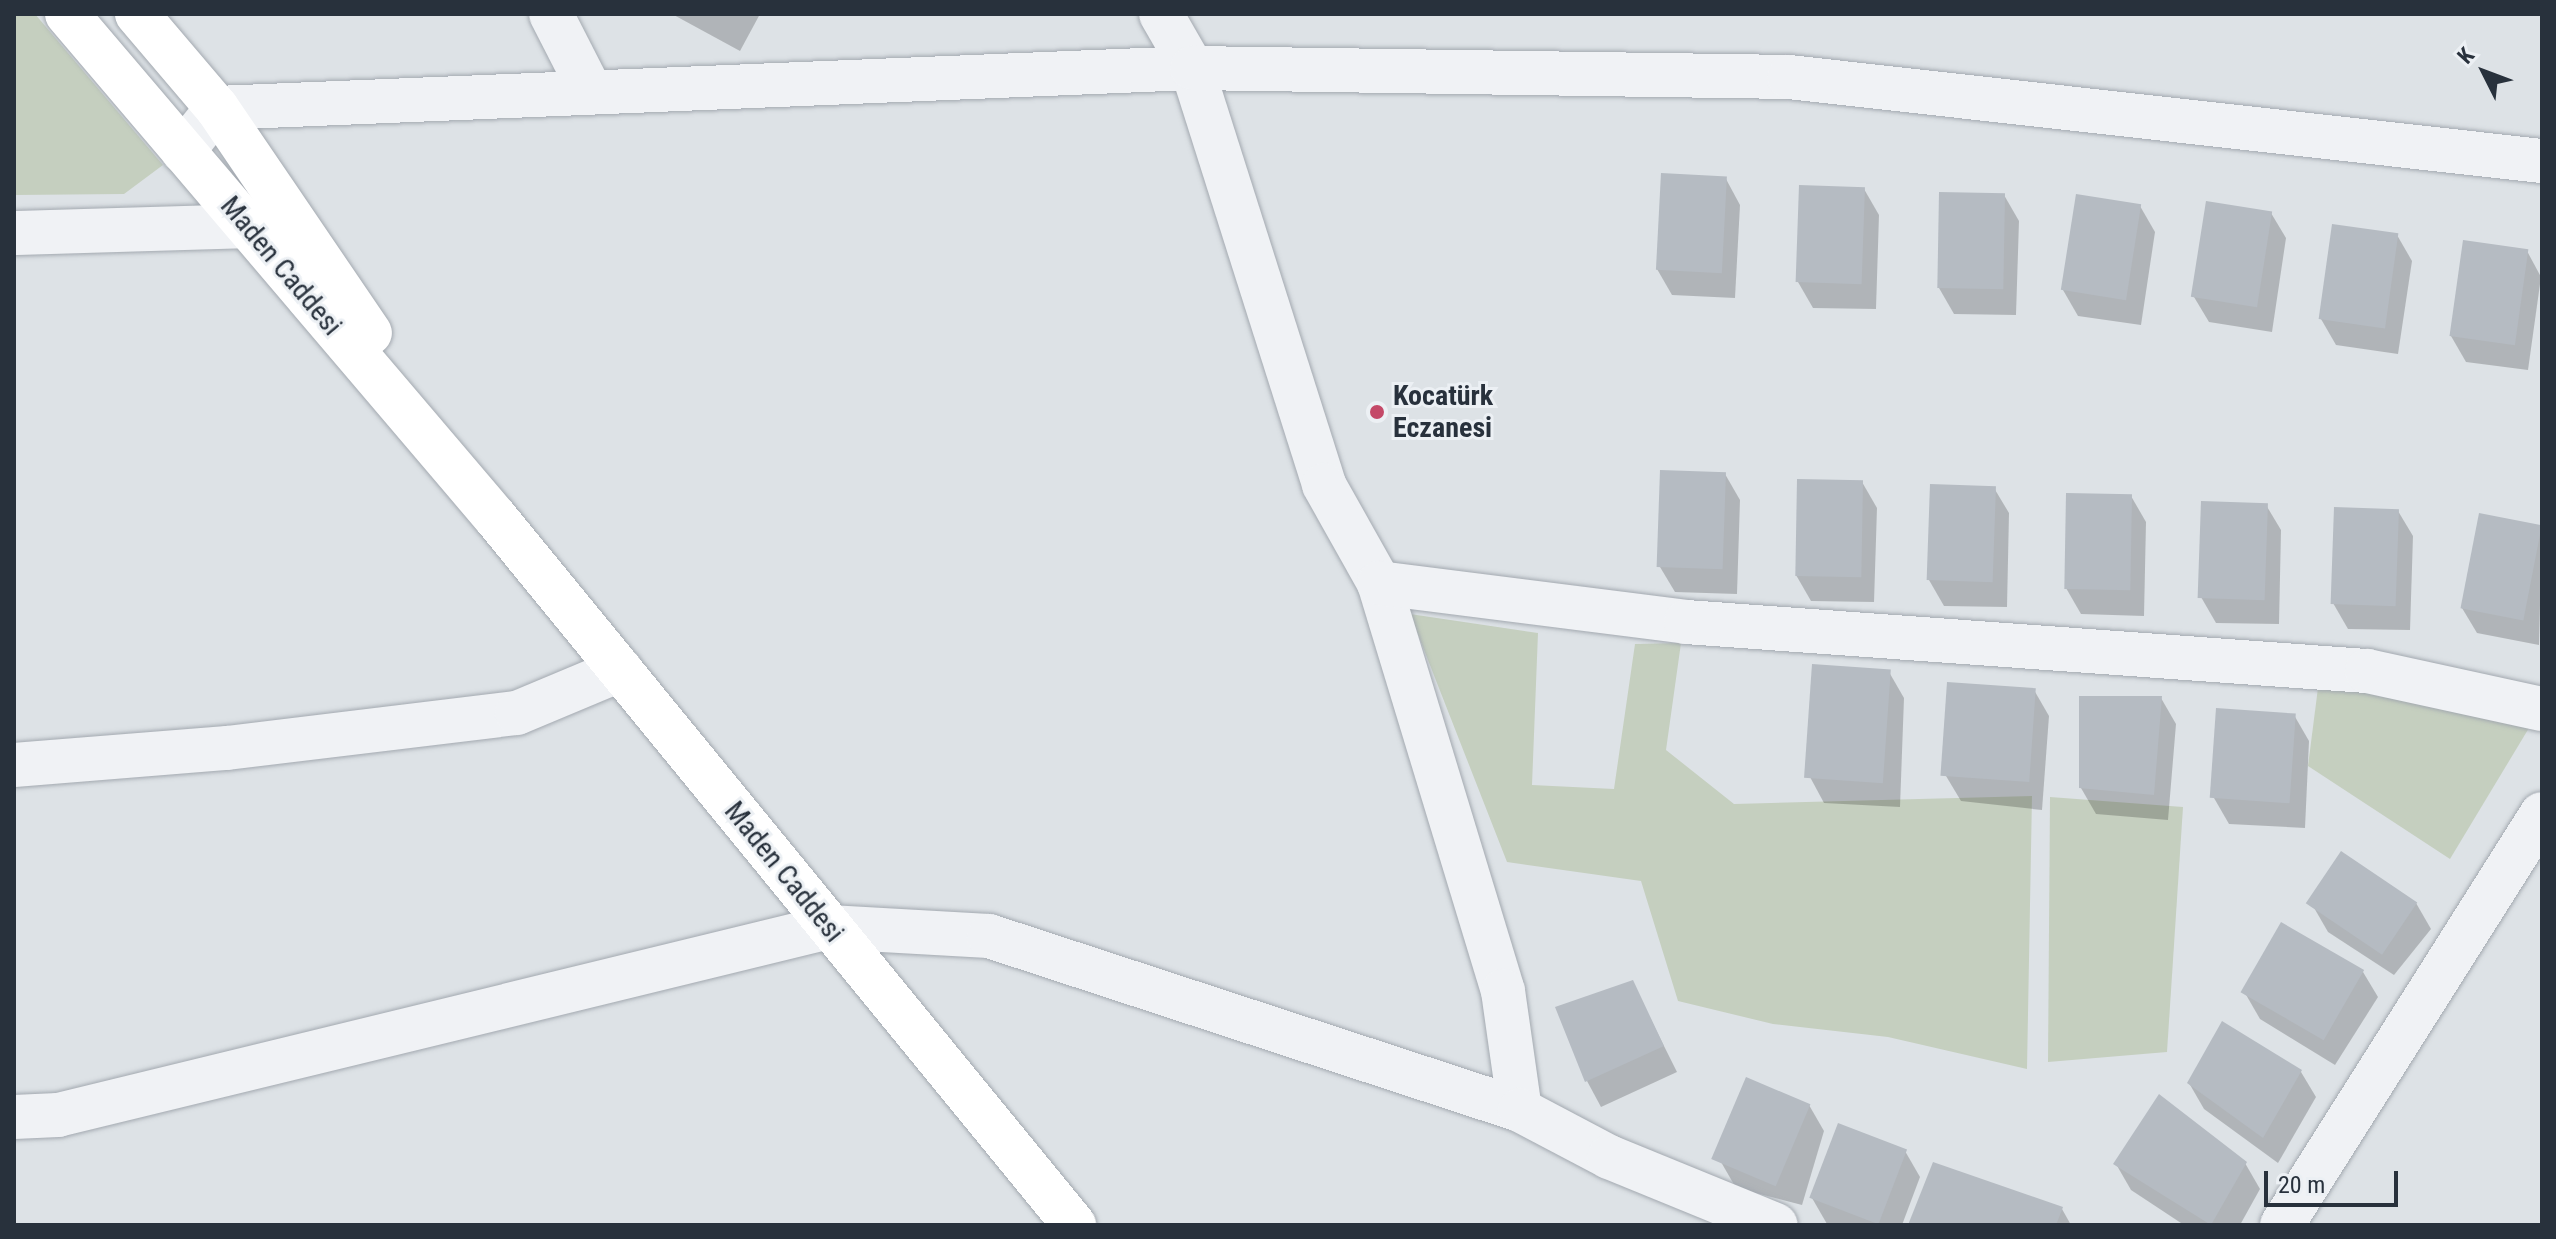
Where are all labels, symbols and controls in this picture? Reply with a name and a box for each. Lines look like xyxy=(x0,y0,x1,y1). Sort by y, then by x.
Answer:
north arrow xyxy=(2444,32,2524,112)
text: K xyxy=(2452,43,2479,68)
street label: Maden Caddesi xyxy=(213,190,349,342)
place label: Kocatürk Eczanesi xyxy=(1393,379,1493,445)
marker: Kocatürk Eczanesi xyxy=(1368,403,1386,421)
street label: Maden Caddesi xyxy=(717,795,851,949)
scale bar xyxy=(2268,1155,2402,1205)
text: 20 m xyxy=(2278,1171,2325,1199)

